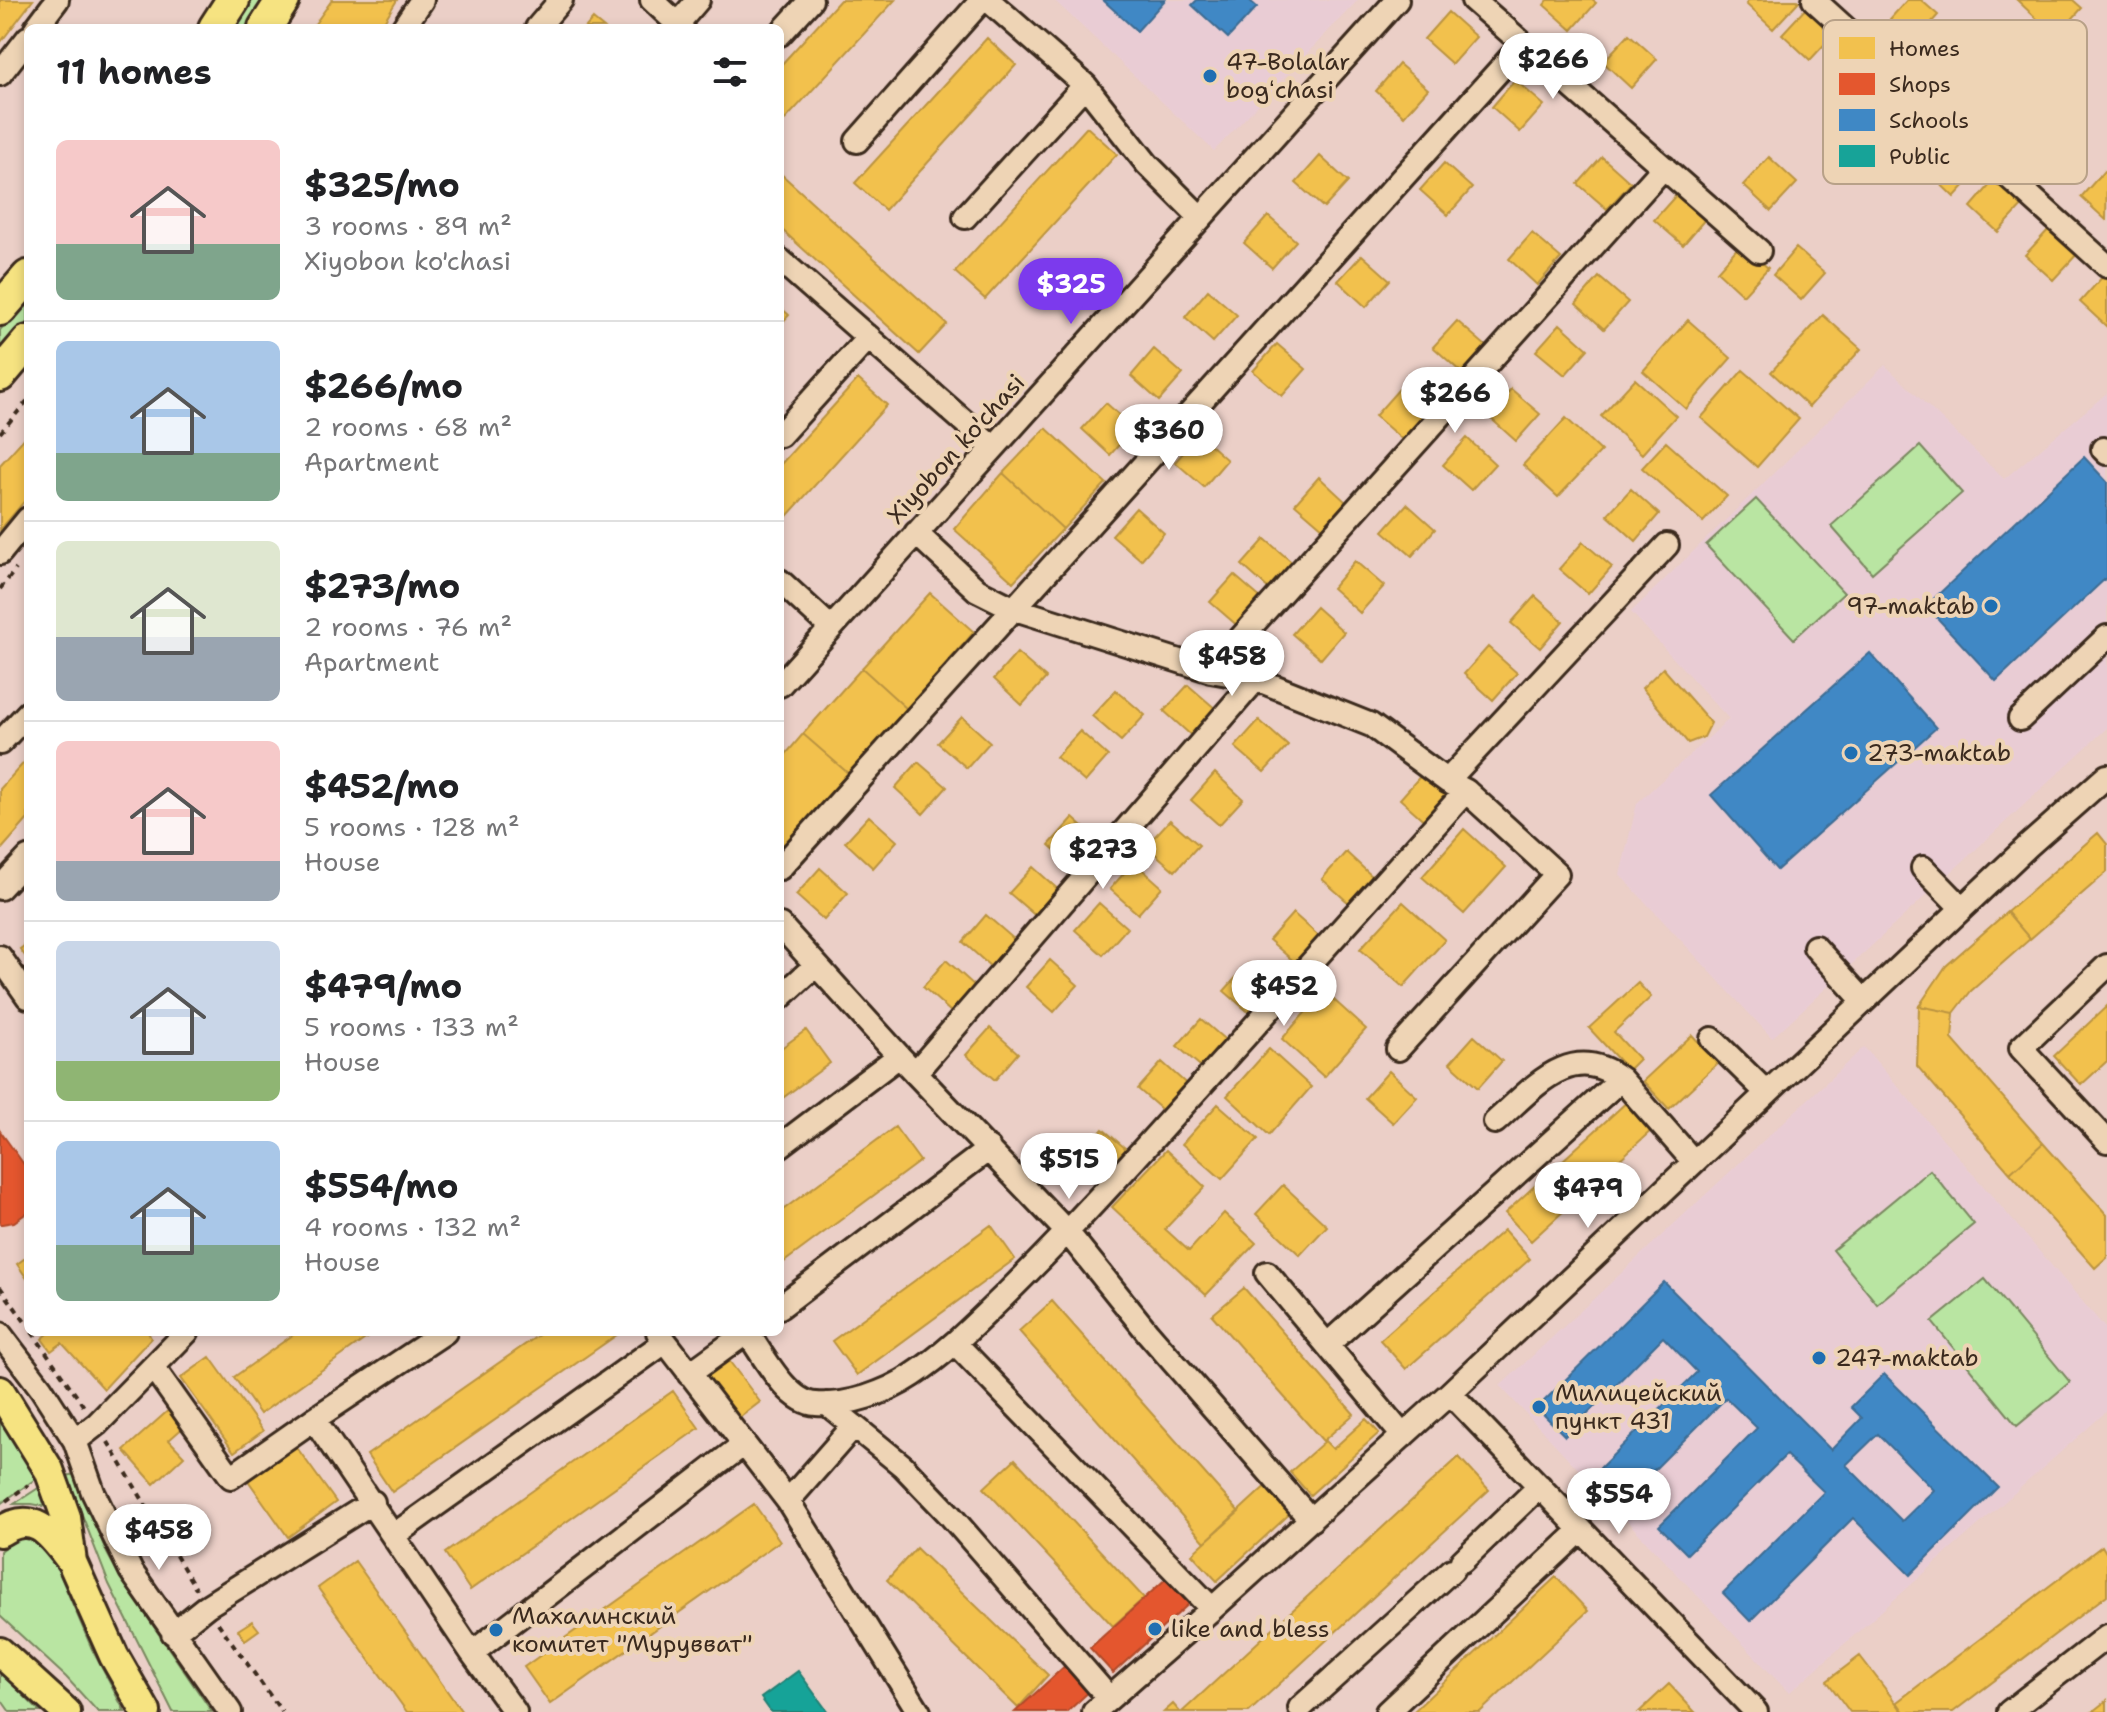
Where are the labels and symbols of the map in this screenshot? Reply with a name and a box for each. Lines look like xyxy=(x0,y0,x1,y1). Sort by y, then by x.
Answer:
legend xyxy=(1823,20,2087,184)
pin: $266 xyxy=(1506,33,1600,101)
text: Homes xyxy=(1889,34,1960,63)
place label: 47-Bolalar bogʻchasi xyxy=(1226,46,1350,106)
marker: 47-Bolalar bogʻchasi xyxy=(1201,67,1219,85)
text: Shops xyxy=(1889,70,1951,99)
text: Schools xyxy=(1889,106,1969,135)
text: Public xyxy=(1889,142,1950,171)
pin: $325 xyxy=(1024,258,1118,326)
street label: Xiyobon ko'chasi xyxy=(880,367,1032,531)
pin: $266 xyxy=(1408,367,1502,435)
pin: $360 xyxy=(1122,404,1216,472)
place label: 97-maktab xyxy=(1846,590,1975,622)
marker: 97-maktab xyxy=(1982,597,2000,615)
pin: $458 xyxy=(1185,630,1279,698)
place label: 273-maktab xyxy=(1867,737,2011,769)
marker: 273-maktab xyxy=(1842,744,1860,762)
pin: $273 xyxy=(1056,823,1150,891)
pin: $452 xyxy=(1237,960,1331,1028)
pin: $515 xyxy=(1022,1133,1116,1201)
pin: $479 xyxy=(1541,1162,1635,1230)
place label: 247-maktab xyxy=(1835,1342,1979,1374)
marker: 247-maktab xyxy=(1810,1349,1828,1367)
place label: Милицейский пункт 431 xyxy=(1555,1377,1722,1437)
marker: Милицейский пункт 431 xyxy=(1530,1398,1548,1416)
pin: $554 xyxy=(1572,1468,1666,1536)
pin: $458 xyxy=(112,1504,206,1572)
place label: Махалинский комитет "Мурувват" xyxy=(512,1600,753,1660)
place label: like and bless xyxy=(1171,1613,1330,1645)
marker: like and bless xyxy=(1146,1620,1164,1638)
marker: Махалинский комитет "Мурувват" xyxy=(487,1621,505,1639)

